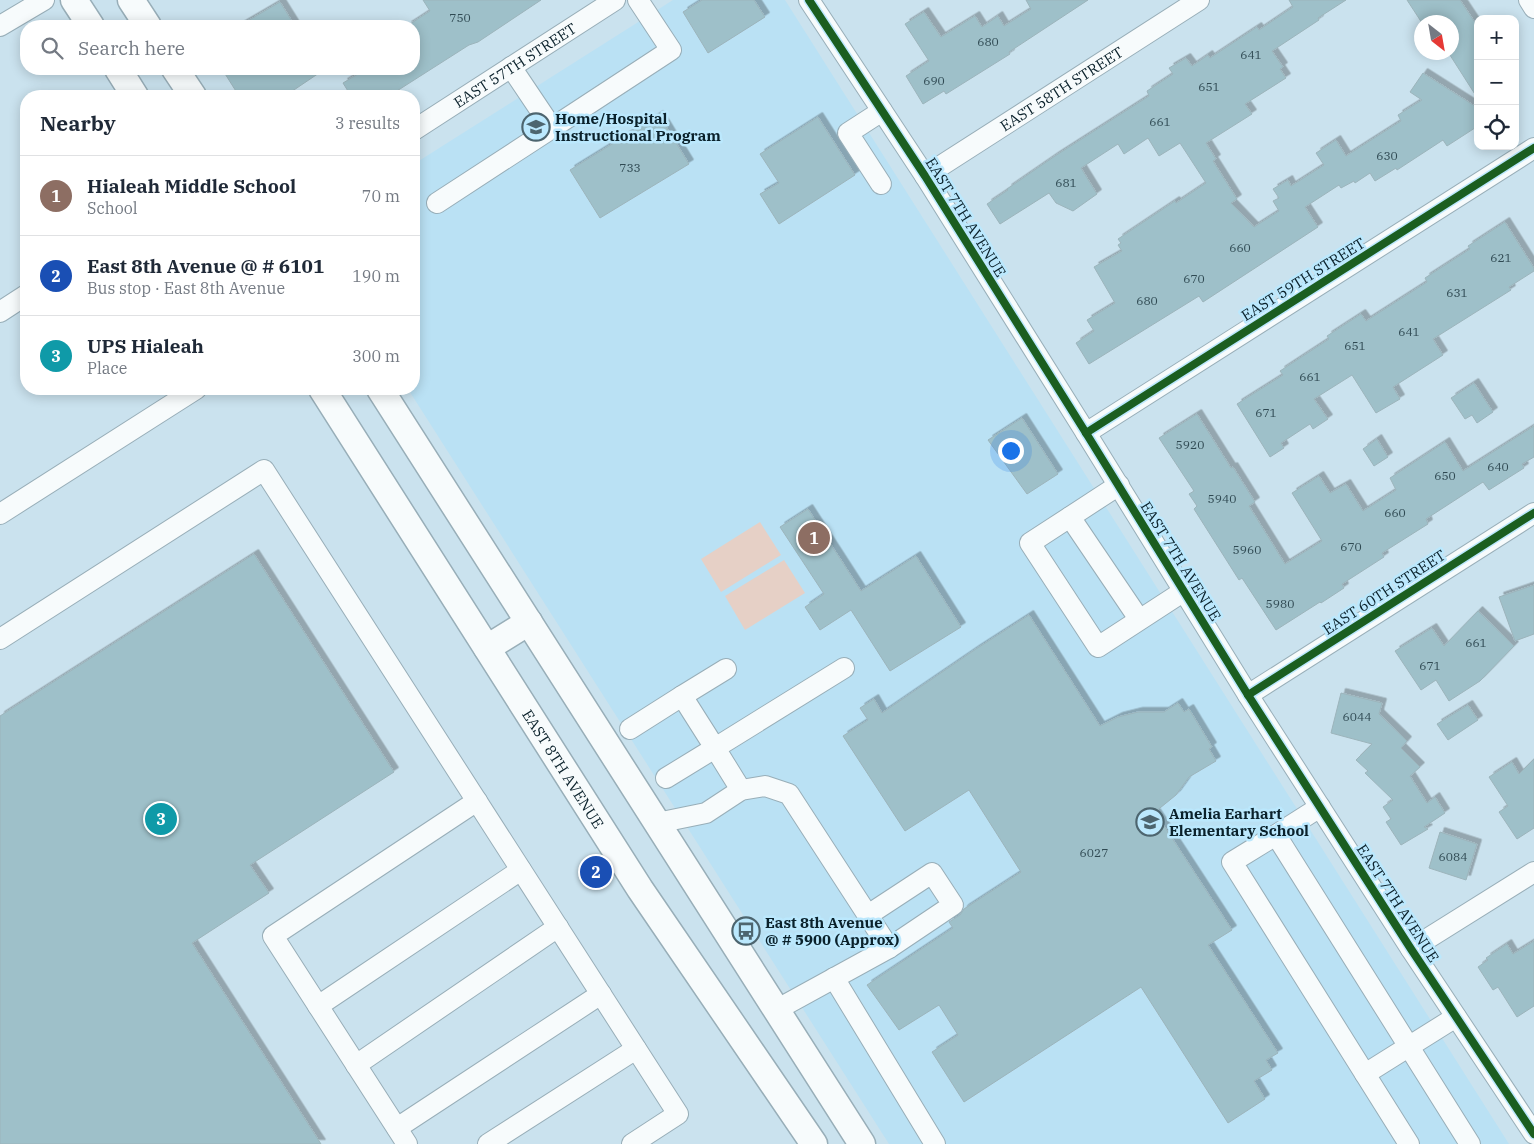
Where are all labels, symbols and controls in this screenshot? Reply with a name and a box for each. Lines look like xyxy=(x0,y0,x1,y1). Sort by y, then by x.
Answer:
house number: 750 xyxy=(449,10,471,25)
north arrow xyxy=(1414,15,1459,60)
map controls xyxy=(1474,15,1519,150)
button: + xyxy=(1474,15,1519,60)
street label: EAST 57TH STREET xyxy=(450,18,580,111)
search box xyxy=(20,20,420,75)
icon: search xyxy=(38,34,66,62)
house number: 680 xyxy=(977,34,999,49)
text: Search here xyxy=(78,36,185,60)
street label: EAST 58TH STREET xyxy=(996,42,1127,135)
house number: 641 xyxy=(1240,47,1262,62)
button: − xyxy=(1474,60,1519,105)
house number: 690 xyxy=(923,73,945,88)
house number: 651 xyxy=(1198,79,1220,94)
button: locate xyxy=(1474,105,1519,150)
text: Nearby xyxy=(40,109,116,137)
place label: Home/Hospital Instructional Program xyxy=(555,109,721,145)
school or university icon: Home/Hospital Instructional Program xyxy=(521,112,551,142)
text: 3 results xyxy=(335,113,400,133)
house number: 661 xyxy=(1149,114,1171,129)
house number: 630 xyxy=(1376,148,1398,163)
street label: EAST 7TH AVENUE xyxy=(922,154,1010,280)
house number: 733 xyxy=(619,160,641,175)
text: Hialeah Middle School xyxy=(87,174,296,198)
house number: 681 xyxy=(1055,175,1077,190)
text: 1 xyxy=(51,186,61,206)
text: 70 m xyxy=(362,186,400,206)
text: School xyxy=(87,198,138,218)
street label: EAST 59TH STREET xyxy=(1238,233,1369,325)
house number: 660 xyxy=(1229,240,1251,255)
house number: 621 xyxy=(1490,250,1512,265)
text: East 8th Avenue @ # 6101 xyxy=(87,254,324,278)
text: 2 xyxy=(51,266,61,286)
text: 190 m xyxy=(352,266,400,286)
house number: 670 xyxy=(1183,271,1205,286)
text: Bus stop · East 8th Avenue xyxy=(87,278,285,298)
house number: 631 xyxy=(1446,285,1468,300)
house number: 680 xyxy=(1136,293,1158,308)
house number: 641 xyxy=(1398,324,1420,339)
text: UPS Hialeah xyxy=(87,334,204,358)
house number: 651 xyxy=(1344,338,1366,353)
text: 3 xyxy=(51,346,61,366)
text: 300 m xyxy=(352,346,400,366)
text: Place xyxy=(87,358,127,378)
house number: 661 xyxy=(1299,369,1321,384)
house number: 671 xyxy=(1255,405,1277,420)
house number: 5920 xyxy=(1176,437,1204,452)
your location xyxy=(998,438,1024,464)
house number: 640 xyxy=(1487,459,1509,474)
house number: 650 xyxy=(1434,468,1456,483)
house number: 5940 xyxy=(1208,491,1236,506)
street label: EAST 7TH AVENUE xyxy=(1137,498,1225,624)
house number: 660 xyxy=(1384,505,1406,520)
pin: 1 xyxy=(798,519,830,557)
house number: 670 xyxy=(1340,539,1362,554)
house number: 5960 xyxy=(1233,542,1261,557)
street label: EAST 60TH STREET xyxy=(1319,545,1449,639)
house number: 5980 xyxy=(1266,596,1294,611)
house number: 661 xyxy=(1465,635,1487,650)
house number: 671 xyxy=(1419,658,1441,673)
street label: EAST 8TH AVENUE xyxy=(519,706,608,832)
house number: 6044 xyxy=(1343,709,1371,724)
pin: 3 xyxy=(145,800,177,838)
place label: Amelia Earhart Elementary School xyxy=(1169,804,1309,840)
school or university icon: Amelia Earhart Elementary School xyxy=(1135,807,1165,837)
street label: EAST 7TH AVENUE xyxy=(1353,840,1443,966)
house number: 6027 xyxy=(1080,845,1108,860)
house number: 6084 xyxy=(1439,849,1467,864)
pin: 2 xyxy=(580,853,612,891)
place label: East 8th Avenue @ # 5900 (Approx) xyxy=(765,913,899,949)
bus stop icon: East 8th Avenue @ # 5900 (Approx) xyxy=(731,916,761,946)

